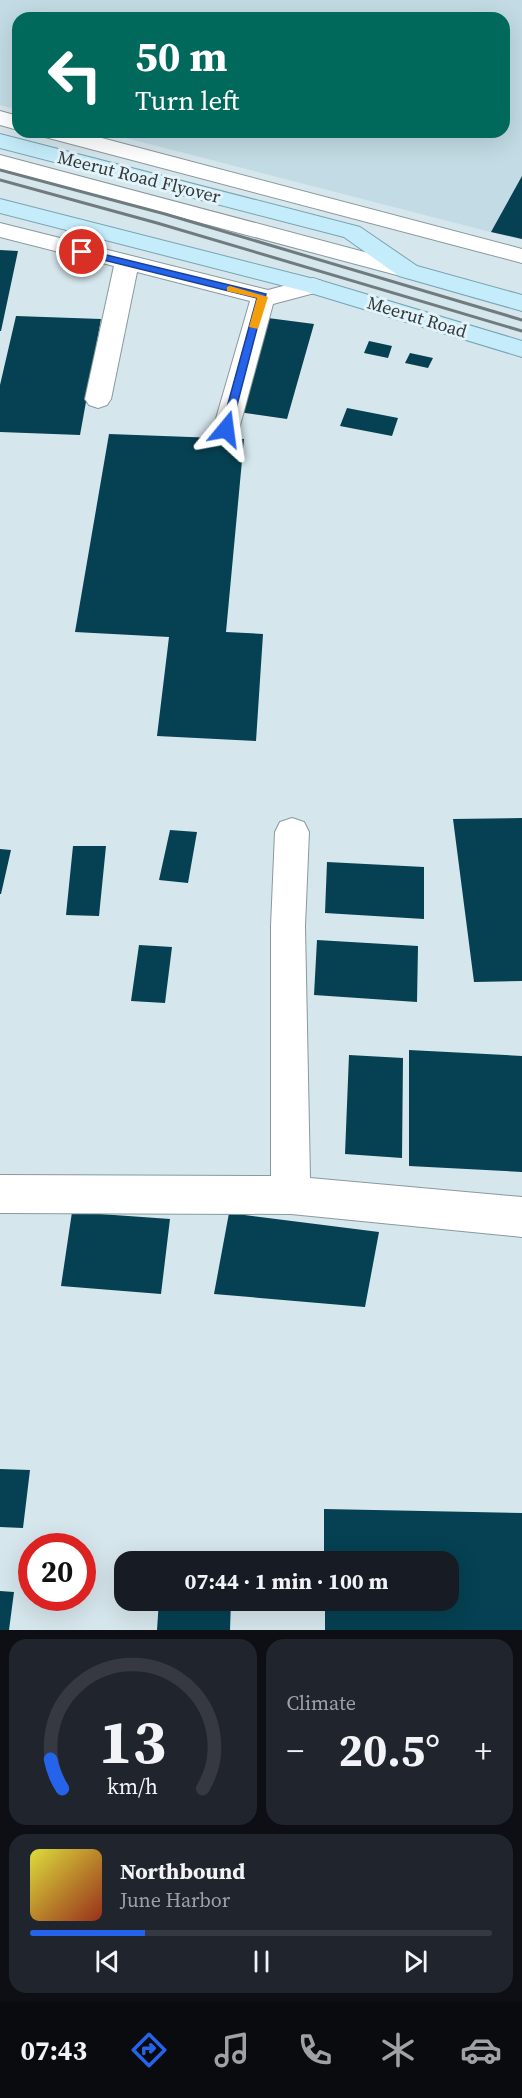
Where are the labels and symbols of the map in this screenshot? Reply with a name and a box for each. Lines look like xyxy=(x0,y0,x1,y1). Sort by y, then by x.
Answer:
street label: Meerut Road Flyover xyxy=(55,144,224,209)
pin xyxy=(56,226,107,277)
street label: Meerut Road xyxy=(364,289,470,344)
position arrow xyxy=(194,397,258,461)
speed limit sign: 20 xyxy=(18,1533,96,1611)

